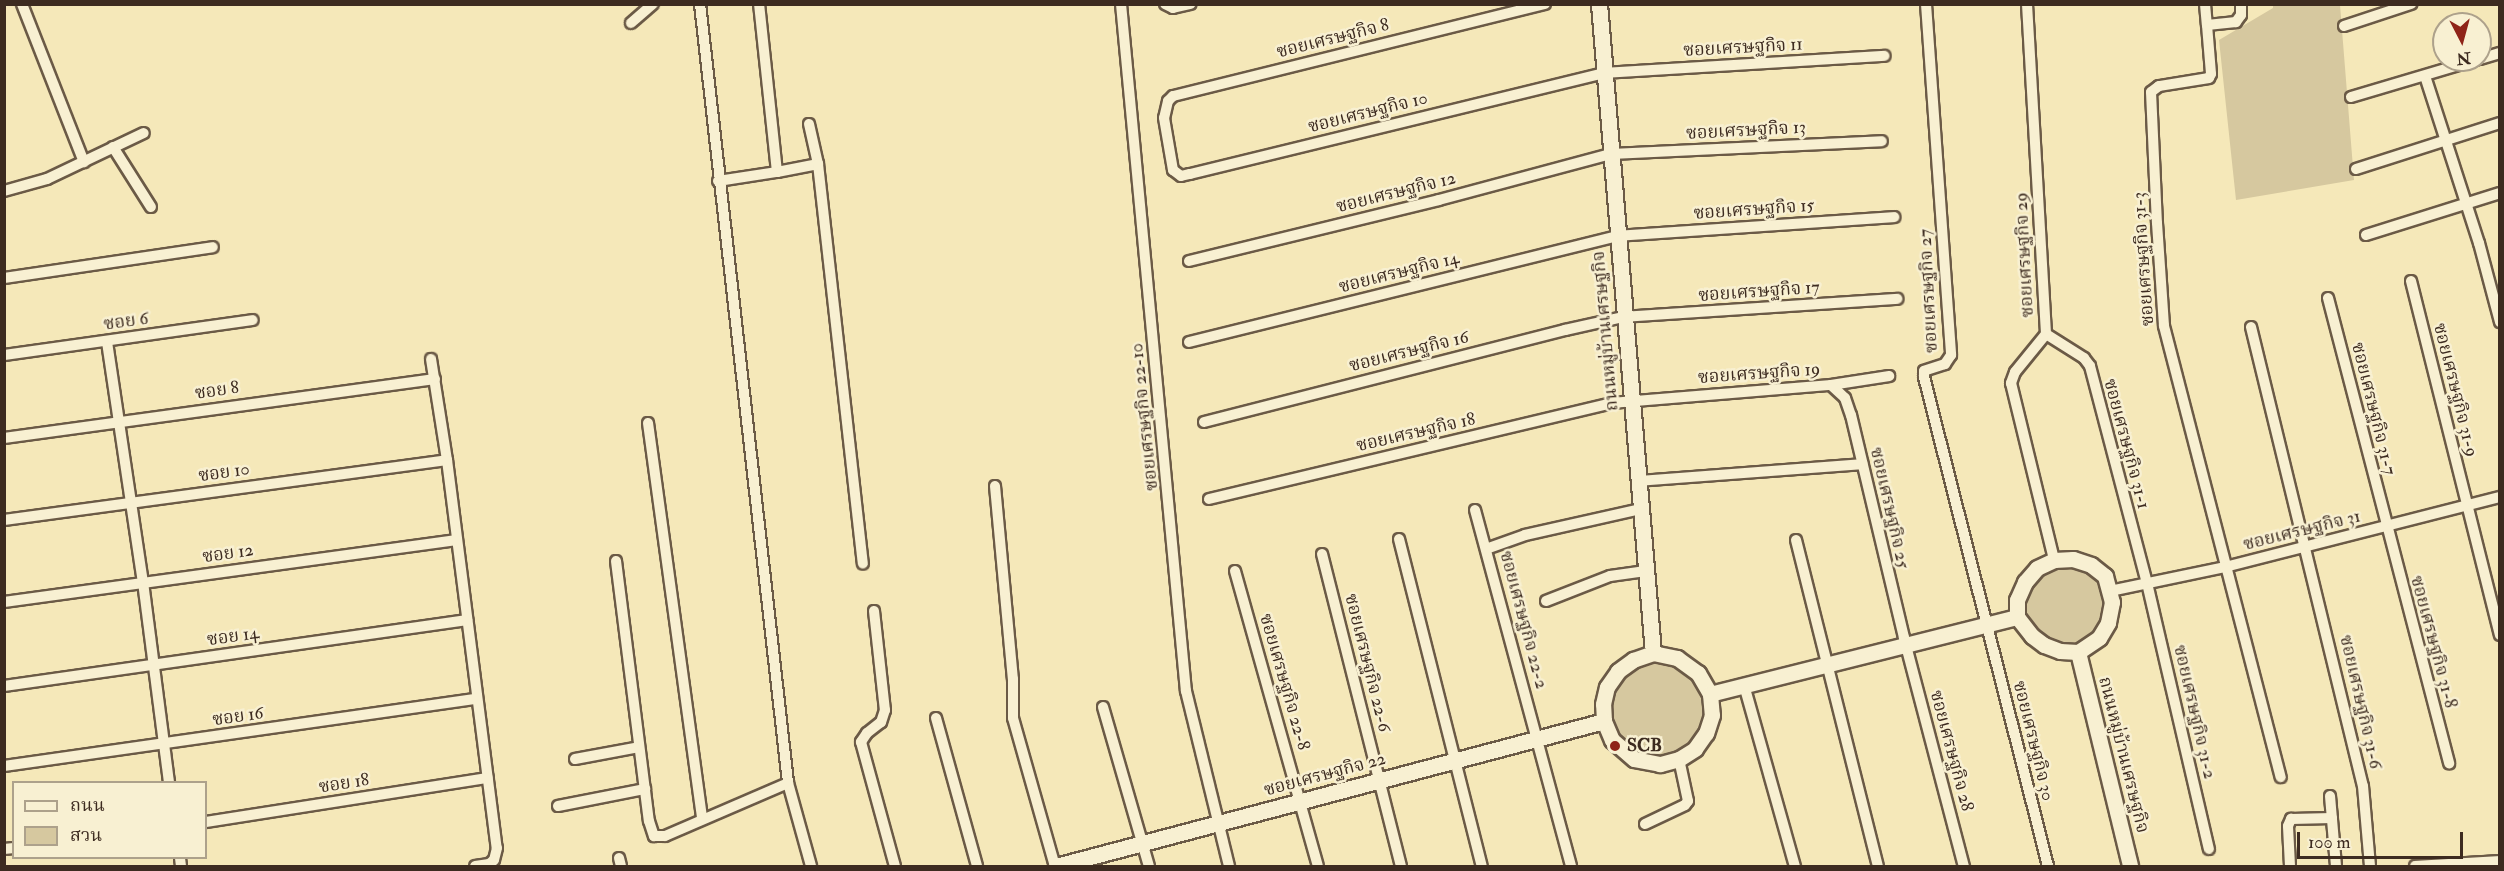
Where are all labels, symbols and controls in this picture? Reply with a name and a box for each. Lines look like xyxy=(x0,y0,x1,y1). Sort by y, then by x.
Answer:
north arrow xyxy=(2432,12,2492,72)
street label: ซอยเศรษฐกิจ 8 xyxy=(1274,15,1392,63)
street label: ซอยเศรษฐกิจ 11 xyxy=(1683,34,1803,62)
text: N xyxy=(2456,47,2472,69)
street label: ซอยเศรษฐกิจ 10 xyxy=(1306,88,1430,138)
street label: ซอยเศรษฐกิจ 13 xyxy=(1685,117,1807,145)
street label: ซอยเศรษฐกิจ 12 xyxy=(1334,168,1458,218)
street label: ซอยเศรษฐกิจ 31-3 xyxy=(2129,191,2159,327)
street label: ซอยเศรษฐกิจ 29 xyxy=(2011,192,2039,318)
street label: ซอยเศรษฐกิจ 15 xyxy=(1693,195,1815,225)
street label: ซอยเศรษฐกิจ 27 xyxy=(1915,228,1943,354)
street label: ซอยเศรษฐกิจ 14 xyxy=(1337,248,1461,298)
street label: ถนนหมู่บ้านเศรษฐกิจ xyxy=(1588,250,1624,412)
street label: ซอยเศรษฐกิจ 17 xyxy=(1698,277,1820,307)
street label: ซอย 6 xyxy=(102,308,150,336)
street label: ซอยเศรษฐกิจ 31-9 xyxy=(2428,321,2482,459)
street label: ซอยเศรษฐกิจ 16 xyxy=(1347,327,1471,377)
street label: ซอยเศรษฐกิจ 31-7 xyxy=(2346,340,2400,478)
street label: ซอยเศรษฐกิจ 22-10 xyxy=(1127,342,1163,492)
street label: ซอยเศรษฐกิจ 19 xyxy=(1697,359,1821,389)
street label: ซอยเศรษฐกิจ 31-1 xyxy=(2098,376,2154,512)
street label: ซอย 8 xyxy=(194,377,240,405)
street label: ซอยเศรษฐกิจ 18 xyxy=(1354,409,1478,457)
street label: ซอยเศรษฐกิจ 25 xyxy=(1865,445,1913,571)
street label: ซอย 10 xyxy=(197,459,251,487)
street label: ซอยเศรษฐกิจ 31 xyxy=(2241,506,2363,556)
street label: ซอย 12 xyxy=(201,540,255,568)
street label: ซอยเศรษฐกิจ 22-2 xyxy=(1494,549,1552,691)
street label: ซอยเศรษฐกิจ 31-8 xyxy=(2405,573,2461,711)
street label: ซอยเศรษฐกิจ 22-6 xyxy=(1339,592,1395,734)
street label: ซอยเศรษฐกิจ 22-8 xyxy=(1254,611,1314,753)
street label: ซอย 14 xyxy=(206,623,260,651)
street label: ซอยเศรษฐกิจ 31-6 xyxy=(2334,633,2386,771)
street label: ซอยเศรษฐกิจ 31-2 xyxy=(2168,643,2220,781)
street label: ถนนหมู่บ้านเศรษฐกิจ xyxy=(2093,674,2153,836)
street label: ซอยเศรษฐกิจ 30 xyxy=(2008,679,2058,803)
street label: ซอยเศรษฐกิจ 28 xyxy=(1924,688,1978,814)
street label: ซอย 16 xyxy=(211,703,265,731)
place label: SCB xyxy=(1627,735,1662,757)
marker: SCB xyxy=(1608,739,1622,753)
street label: ซอยเศรษฐกิจ 22 xyxy=(1262,748,1388,802)
street label: ซอย 18 xyxy=(317,769,371,799)
legend xyxy=(12,781,207,859)
text: ถนน xyxy=(70,794,105,817)
scale bar xyxy=(2300,820,2466,858)
text: สวน xyxy=(70,824,102,847)
text: 100 m xyxy=(2308,831,2351,854)

